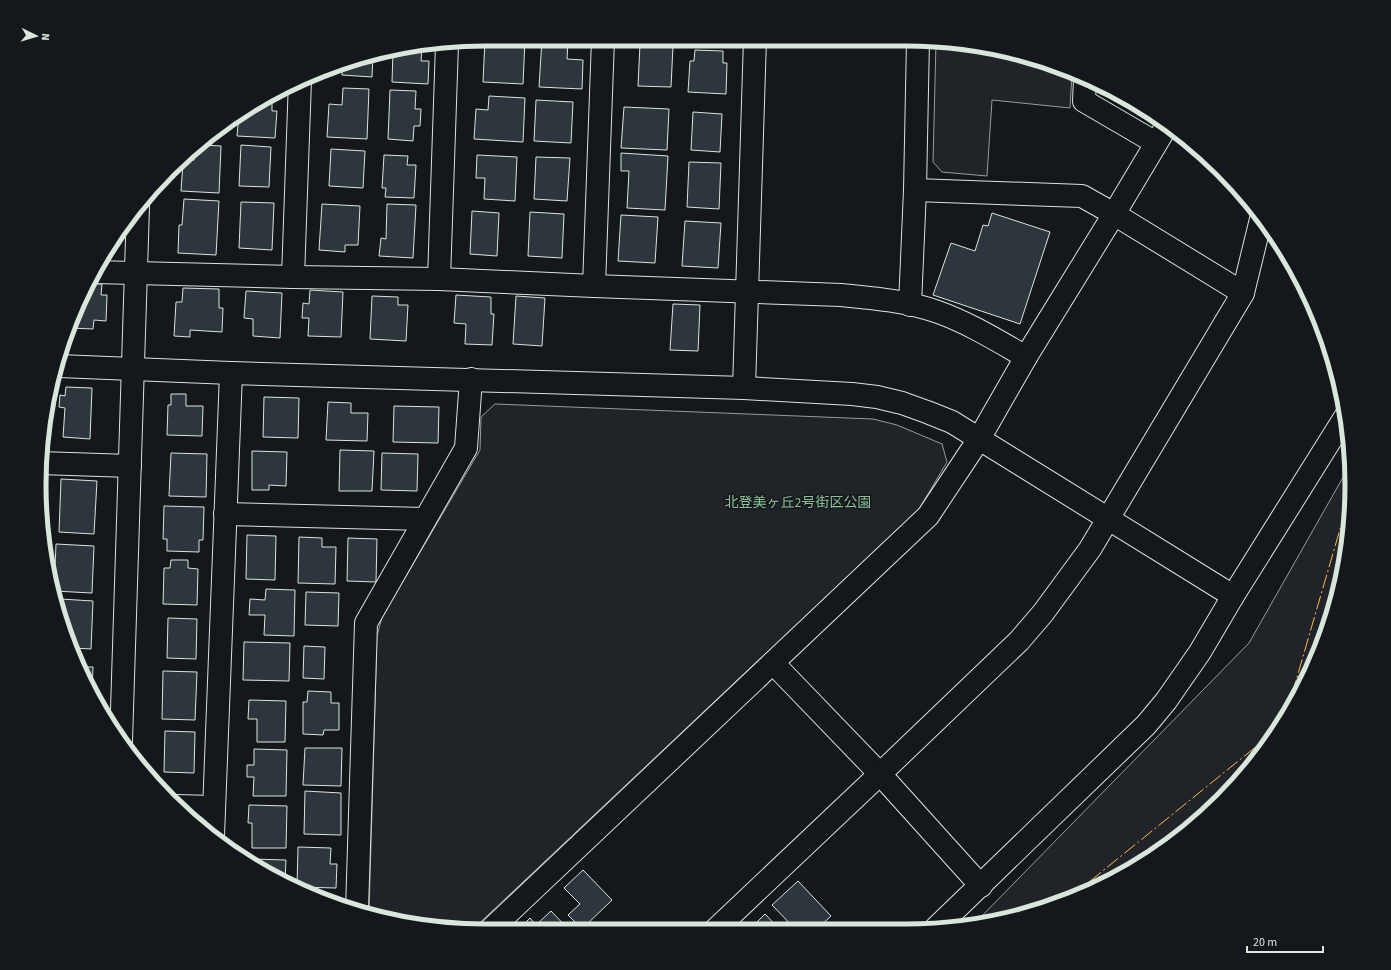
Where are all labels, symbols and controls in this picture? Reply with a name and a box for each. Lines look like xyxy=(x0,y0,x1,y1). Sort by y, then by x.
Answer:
north arrow xyxy=(16,16,56,56)
text: N xyxy=(38,33,53,41)
park label: 北登美ヶ丘2号街区公園 xyxy=(725,493,871,513)
scale bar xyxy=(1247,928,1323,954)
text: 20 m xyxy=(1253,934,1277,951)

